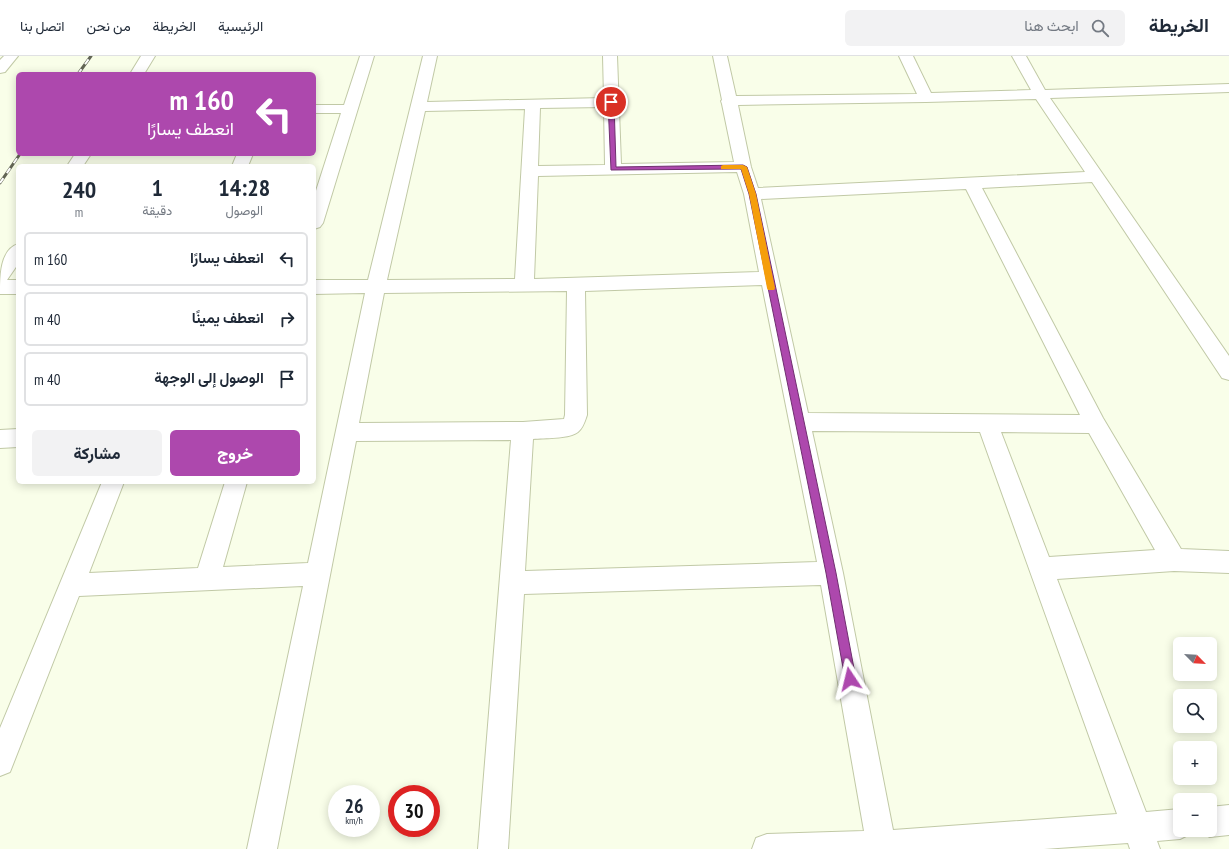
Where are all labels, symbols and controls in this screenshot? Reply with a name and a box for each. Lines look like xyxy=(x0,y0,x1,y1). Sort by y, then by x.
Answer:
search box xyxy=(845,10,1125,46)
text: الخريطة xyxy=(1149,13,1209,37)
text: ابحث هنا xyxy=(1024,16,1079,35)
text: اتصل بنا xyxy=(20,17,64,35)
text: من نحن xyxy=(86,17,131,35)
text: الخريطة xyxy=(153,17,196,35)
text: الرئيسية xyxy=(218,17,263,35)
icon: search xyxy=(1089,17,1111,39)
text: 160 m xyxy=(170,81,234,118)
pin xyxy=(594,85,628,119)
icon: left xyxy=(248,88,300,140)
icon: arrive xyxy=(600,91,622,113)
text: انعطف يسارًا xyxy=(147,117,234,140)
text: 1 xyxy=(152,172,163,203)
text: 14:28 xyxy=(218,172,270,203)
text: 240 xyxy=(62,174,96,205)
text: دقيقة xyxy=(142,202,172,219)
text: الوصول xyxy=(225,202,263,219)
text: m xyxy=(75,204,83,221)
text: انعطف يسارًا xyxy=(190,248,264,267)
icon: left xyxy=(276,248,298,270)
text: 160 m xyxy=(34,250,67,269)
text: انعطف يمينًا xyxy=(192,308,264,327)
icon: right xyxy=(276,308,298,330)
text: 40 m xyxy=(34,310,60,329)
text: الوصول إلى الوجهة xyxy=(154,368,264,387)
icon: arrive xyxy=(276,368,298,390)
text: 40 m xyxy=(34,370,60,389)
button: مشاركة xyxy=(32,430,162,476)
button: خروج xyxy=(170,430,300,476)
north arrow xyxy=(1173,637,1217,681)
map controls xyxy=(1173,637,1217,837)
position arrow xyxy=(829,658,871,700)
button: search xyxy=(1173,689,1217,733)
button: + xyxy=(1173,741,1217,785)
speed limit sign: 30 xyxy=(388,785,440,837)
text: 26 xyxy=(344,793,364,819)
button: − xyxy=(1173,793,1217,837)
text: km/h xyxy=(345,814,363,827)

